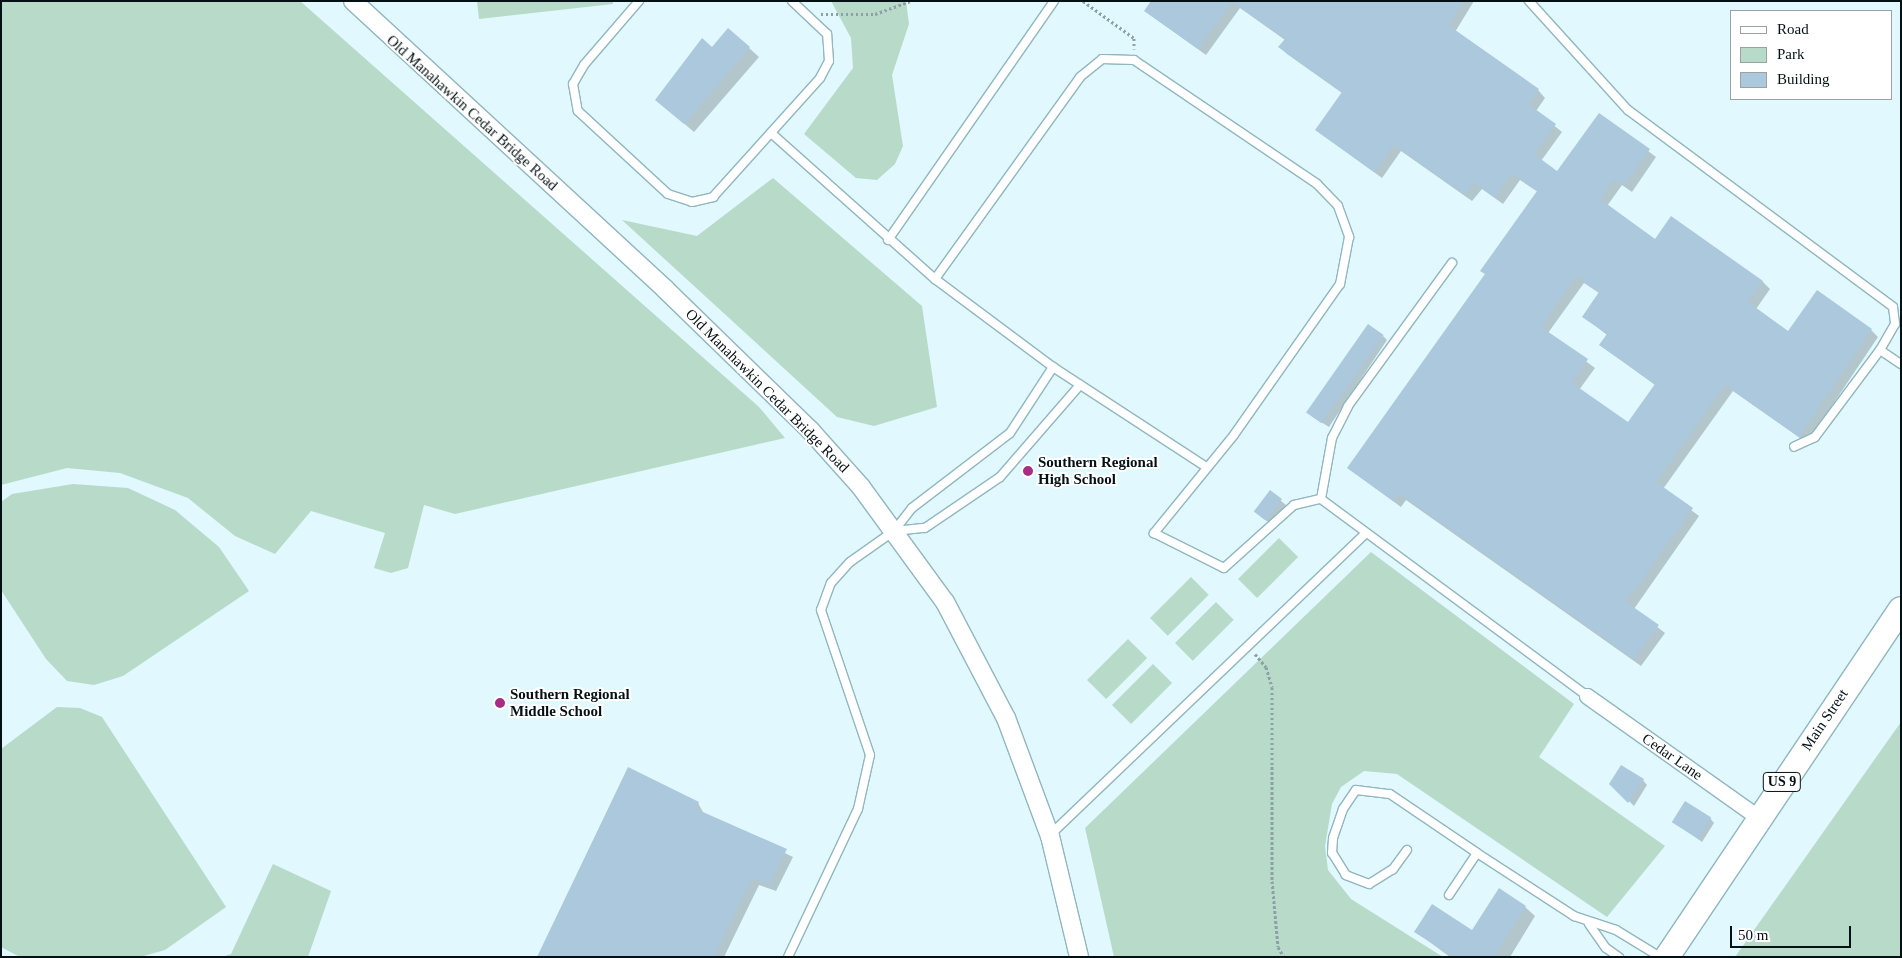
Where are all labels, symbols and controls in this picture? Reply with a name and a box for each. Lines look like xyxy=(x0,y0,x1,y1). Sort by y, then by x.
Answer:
legend xyxy=(1730,10,1892,100)
text: Road xyxy=(1777,21,1809,37)
street label: Old Manahawkin Cedar Bridge Road xyxy=(383,31,561,195)
text: Park xyxy=(1777,46,1805,62)
text: Building xyxy=(1777,71,1830,87)
street label: Old Manahawkin Cedar Bridge Road xyxy=(681,305,853,477)
place label: Southern Regional High School xyxy=(1038,453,1158,488)
marker: Southern Regional High School xyxy=(1022,465,1034,477)
place label: Southern Regional Middle School xyxy=(510,685,630,720)
street label: Main Street xyxy=(1798,686,1852,754)
marker: Southern Regional Middle School xyxy=(494,697,506,709)
street label: Cedar Lane xyxy=(1638,730,1706,784)
road number: US 9 xyxy=(1762,770,1802,794)
scale bar xyxy=(1732,916,1853,948)
text: 50 m xyxy=(1738,927,1768,943)

